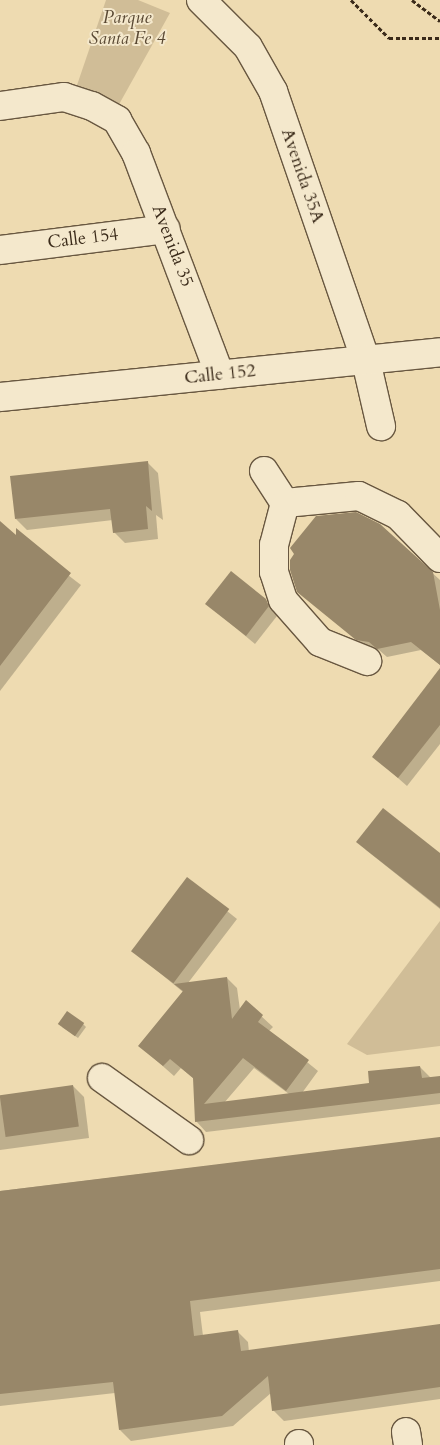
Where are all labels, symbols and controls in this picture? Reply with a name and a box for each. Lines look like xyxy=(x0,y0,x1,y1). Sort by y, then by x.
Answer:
park label: Parque Santa Fe 4 xyxy=(89,8,165,50)
street label: Avenida 35A xyxy=(276,126,328,226)
street label: Avenida 35 xyxy=(147,202,197,290)
street label: Calle 154 xyxy=(46,224,120,254)
street label: Calle 152 xyxy=(183,361,257,389)

